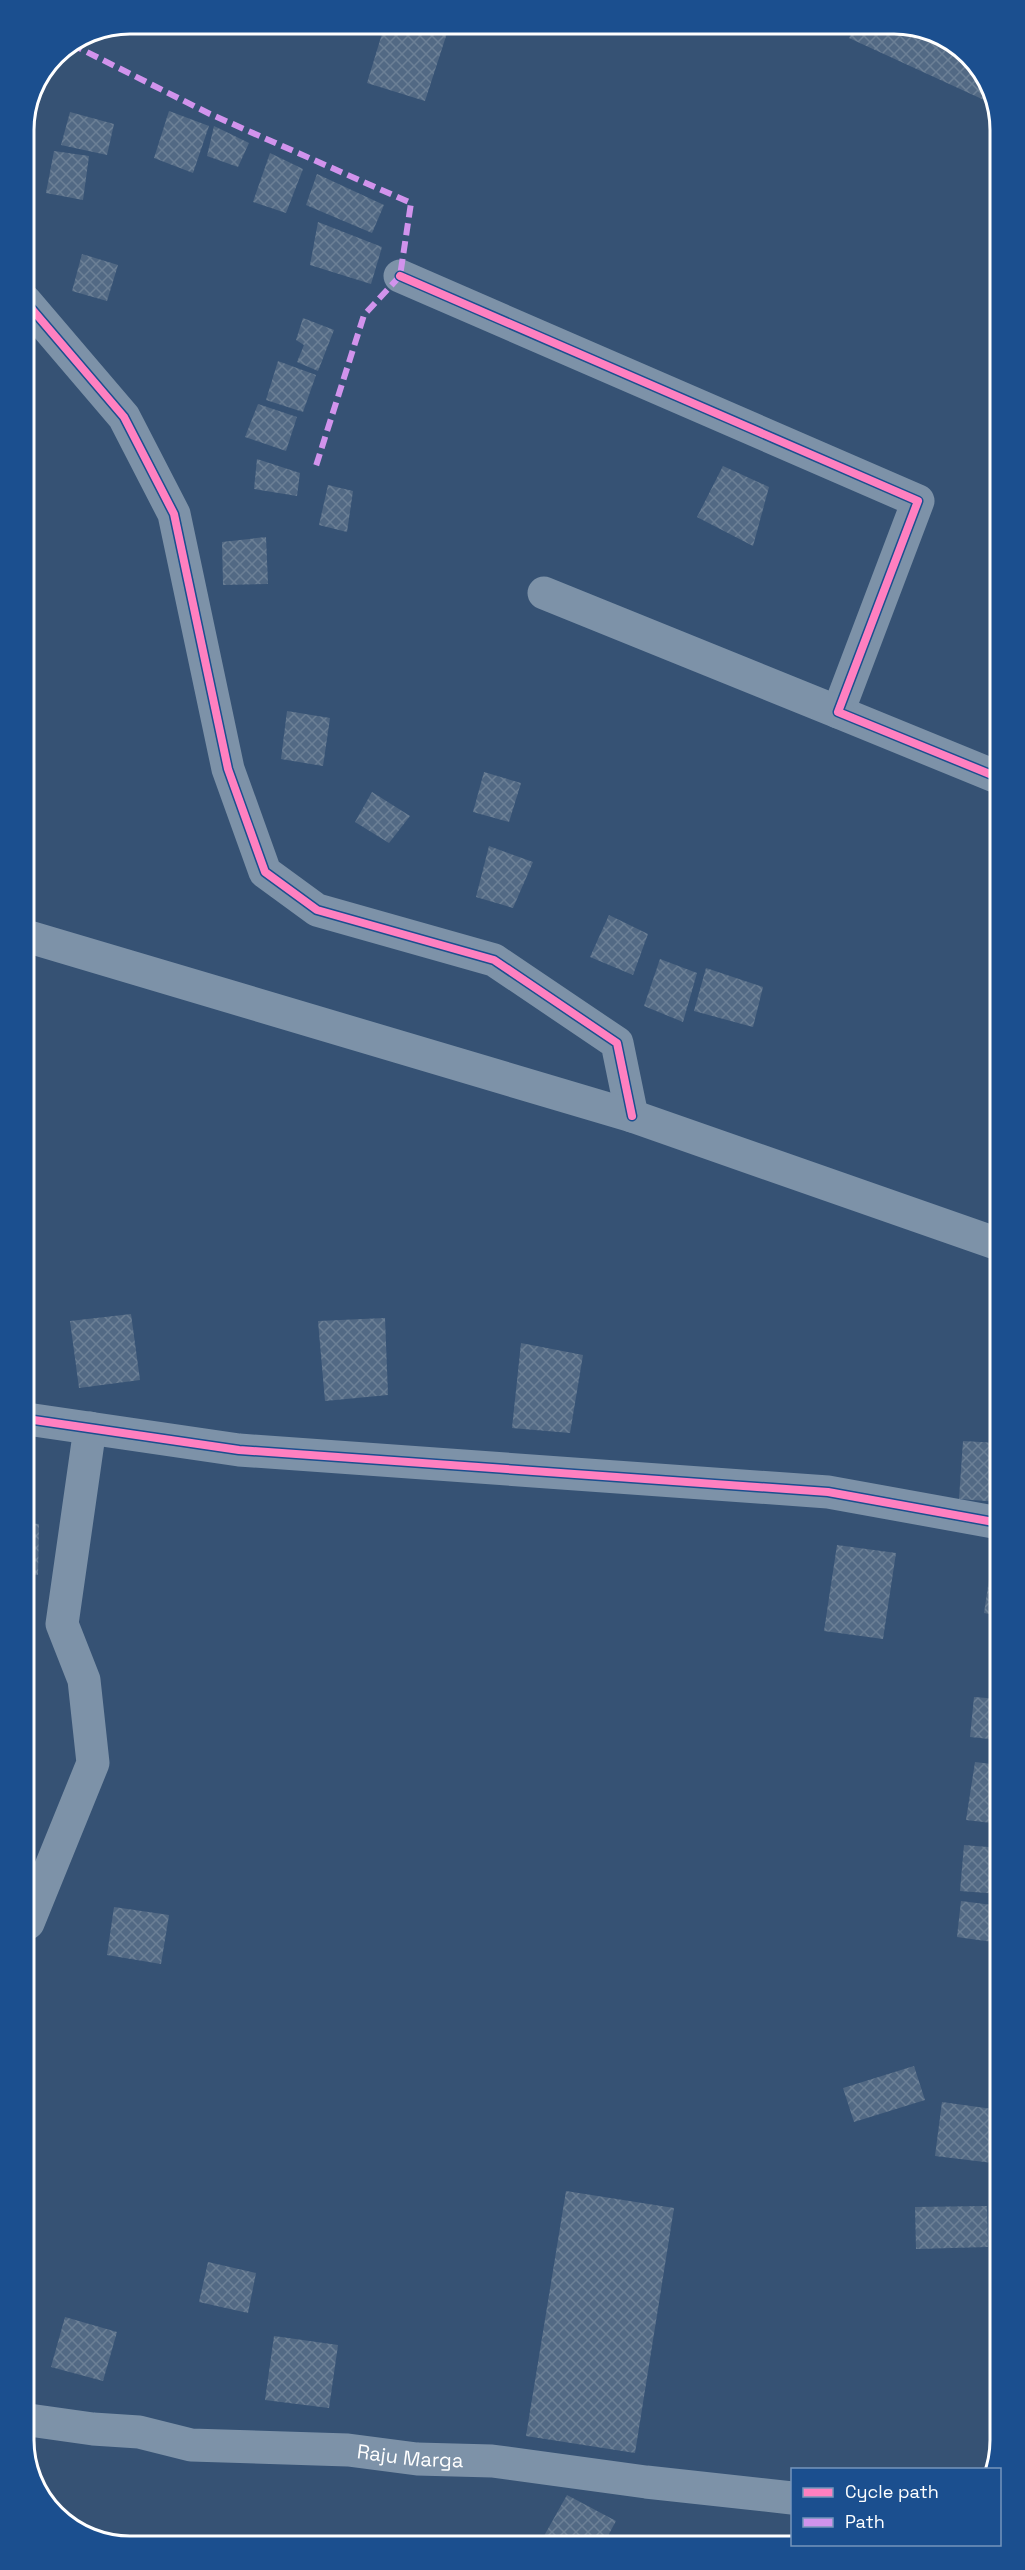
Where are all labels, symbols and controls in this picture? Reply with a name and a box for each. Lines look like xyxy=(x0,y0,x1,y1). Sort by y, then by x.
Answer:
street label: Raju Marga xyxy=(355,2438,464,2473)
legend xyxy=(791,2468,1001,2546)
text: Cycle path xyxy=(845,2480,939,2503)
text: Path xyxy=(845,2510,885,2533)

